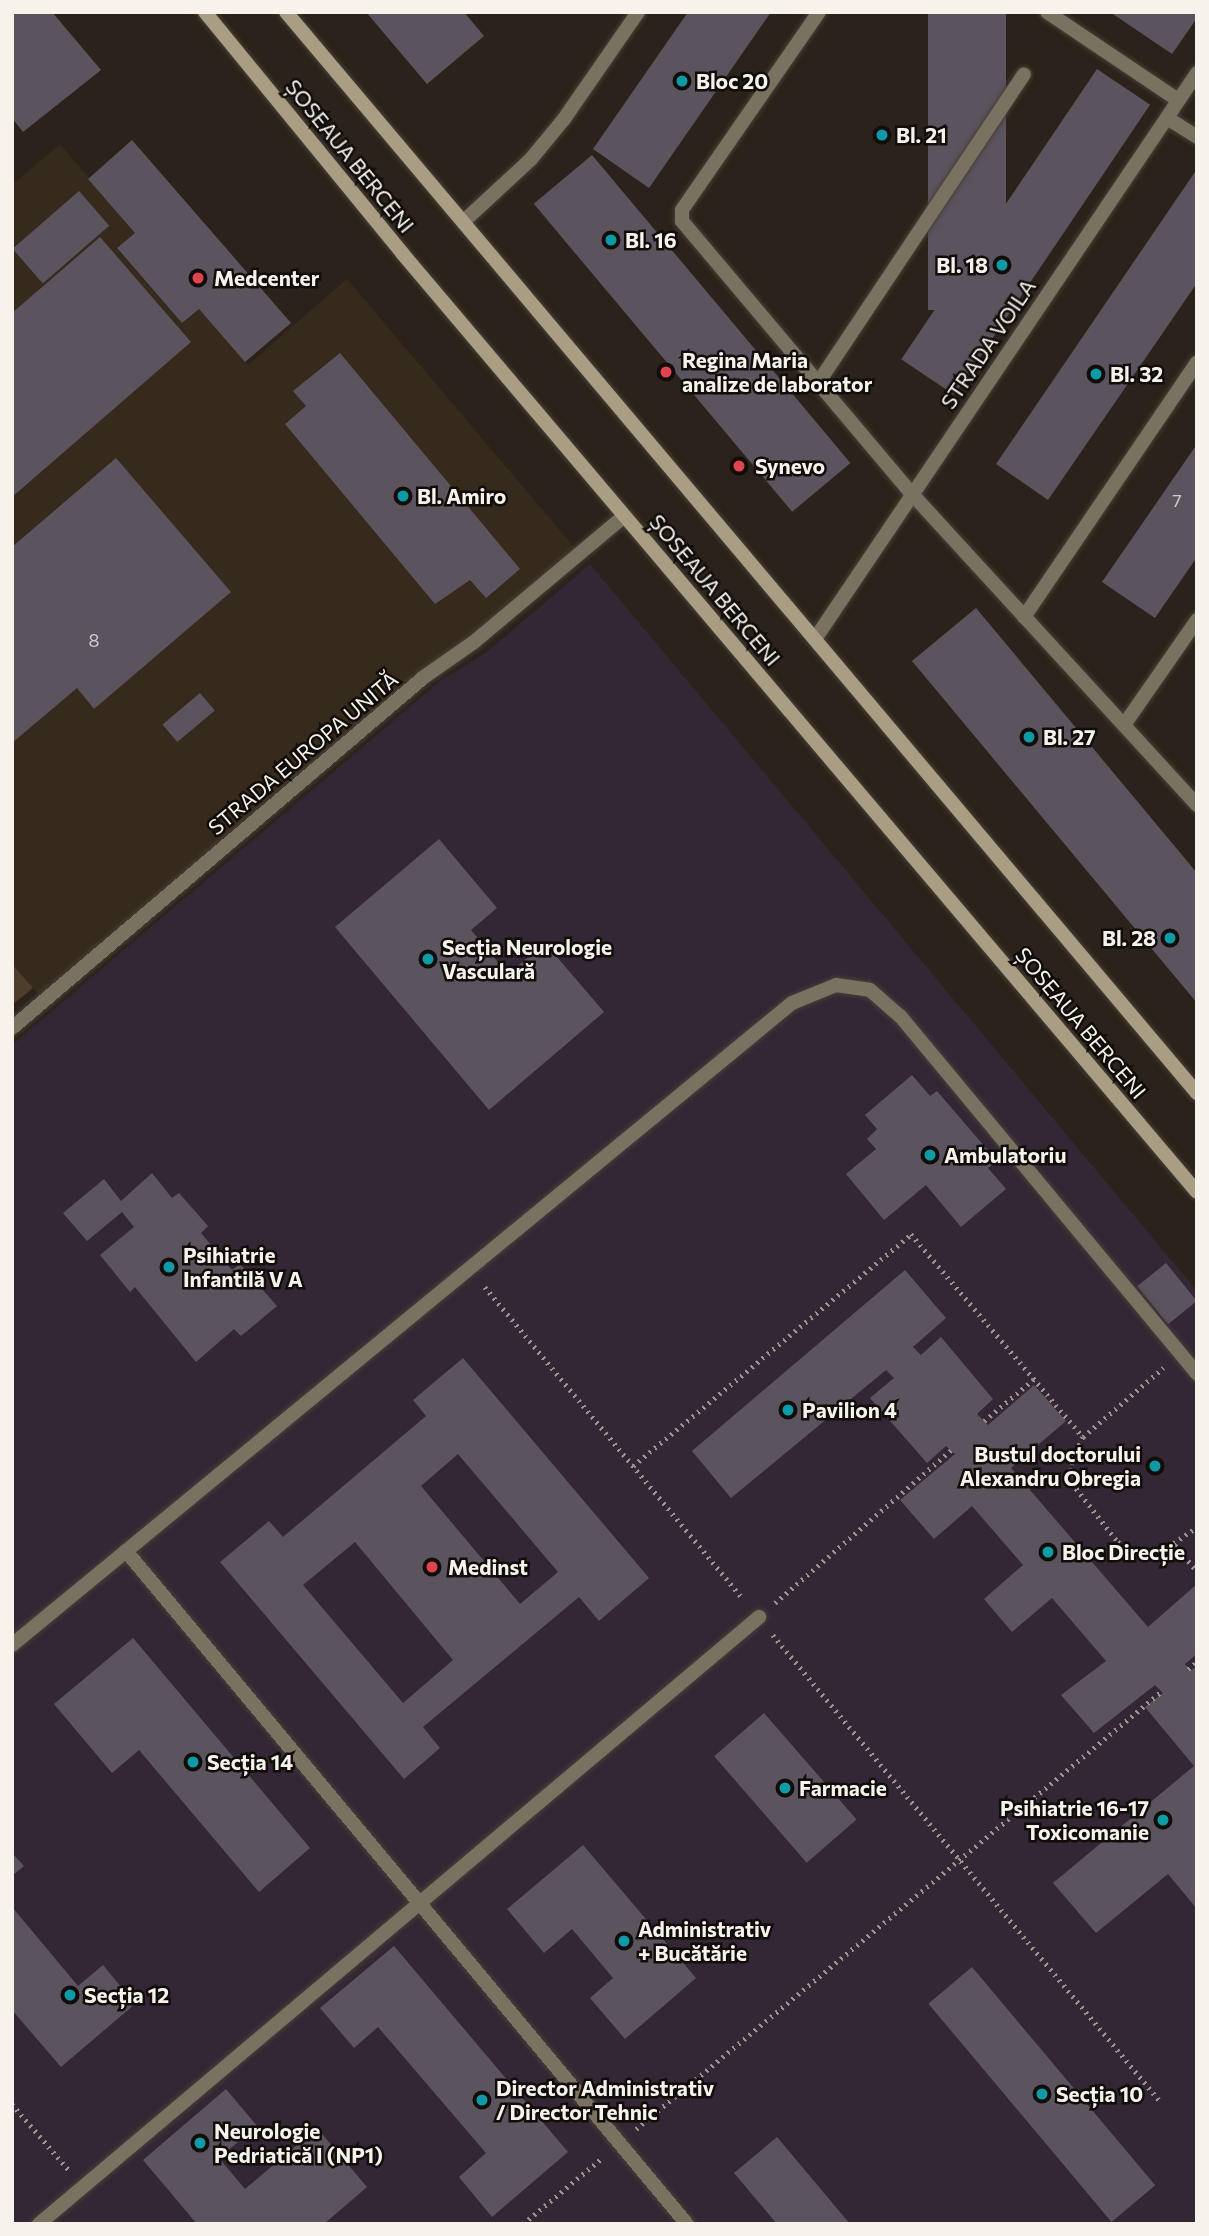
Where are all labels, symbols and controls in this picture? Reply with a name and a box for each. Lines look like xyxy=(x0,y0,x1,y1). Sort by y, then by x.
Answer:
place label: Bloc 20 xyxy=(696,68,768,94)
marker: Bloc 20 xyxy=(674,73,690,89)
street label: ȘOSEAUA BERCENI xyxy=(281,74,419,238)
place label: Bl. 21 xyxy=(896,122,947,148)
marker: Bl. 21 xyxy=(874,127,890,143)
place label: Bl. 16 xyxy=(625,227,677,253)
marker: Bl. 16 xyxy=(603,232,619,248)
place label: Bl. 18 xyxy=(936,252,988,278)
marker: Bl. 18 xyxy=(994,257,1010,273)
place label: Medcenter xyxy=(214,265,319,291)
marker: Medcenter xyxy=(188,268,208,288)
street label: STRADA VOILA xyxy=(935,274,1041,414)
place label: Regina Maria analize de laborator xyxy=(682,347,872,397)
place label: Bl. 32 xyxy=(1110,361,1163,387)
marker: Regina Maria analize de laborator xyxy=(656,362,676,382)
marker: Bl. 32 xyxy=(1088,366,1104,382)
place label: Synevo xyxy=(755,453,825,479)
marker: Synevo xyxy=(729,456,749,476)
place label: Bl. Amiro xyxy=(417,483,506,509)
marker: Bl. Amiro xyxy=(395,488,411,504)
house number: 7 xyxy=(1172,489,1182,511)
street label: ȘOSEAUA BERCENI xyxy=(644,509,786,671)
house number: 8 xyxy=(89,629,99,651)
street label: STRADA EUROPA UNITĂ xyxy=(203,666,403,840)
place label: Bl. 27 xyxy=(1043,724,1096,750)
marker: Bl. 27 xyxy=(1021,729,1037,745)
place label: Bl. 28 xyxy=(1102,925,1156,951)
marker: Bl. 28 xyxy=(1162,930,1178,946)
place label: Secția Neurologie Vasculară xyxy=(442,934,612,984)
street label: ȘOSEAUA BERCENI xyxy=(1010,942,1152,1104)
marker: Secția Neurologie Vasculară xyxy=(420,951,436,967)
place label: Ambulatoriu xyxy=(944,1142,1066,1168)
marker: Ambulatoriu xyxy=(922,1147,938,1163)
place label: Psihiatrie Infantilă V A xyxy=(183,1242,303,1292)
marker: Psihiatrie Infantilă V A xyxy=(161,1259,177,1275)
place label: Pavilion 4 xyxy=(802,1397,897,1423)
marker: Pavilion 4 xyxy=(780,1402,796,1418)
place label: Bustul doctorului Alexandru Obregia xyxy=(960,1441,1141,1491)
marker: Bustul doctorului Alexandru Obregia xyxy=(1147,1458,1163,1474)
place label: Bloc Direcție xyxy=(1062,1539,1185,1565)
marker: Bloc Direcție xyxy=(1040,1544,1056,1560)
place label: Medinst xyxy=(448,1554,528,1580)
marker: Medinst xyxy=(422,1557,442,1577)
place label: Secția 14 xyxy=(207,1749,293,1775)
marker: Secția 14 xyxy=(185,1754,201,1770)
place label: Farmacie xyxy=(799,1775,887,1801)
marker: Farmacie xyxy=(777,1780,793,1796)
place label: Psihiatrie 16-17 Toxicomanie xyxy=(1000,1795,1149,1845)
marker: Psihiatrie 16-17 Toxicomanie xyxy=(1155,1812,1171,1828)
place label: Administrativ + Bucătărie xyxy=(638,1916,771,1966)
marker: Administrativ + Bucătărie xyxy=(616,1933,632,1949)
place label: Secția 12 xyxy=(84,1982,169,2008)
marker: Secția 12 xyxy=(62,1987,78,2003)
place label: Director Administrativ / Director Tehnic xyxy=(496,2075,714,2125)
place label: Secția 10 xyxy=(1056,2081,1143,2107)
marker: Secția 10 xyxy=(1034,2086,1050,2102)
marker: Director Administrativ / Director Tehnic xyxy=(474,2092,490,2108)
place label: Neurologie Pedriatică I (NP1) xyxy=(214,2118,383,2168)
marker: Neurologie Pedriatică I (NP1) xyxy=(192,2135,208,2151)

